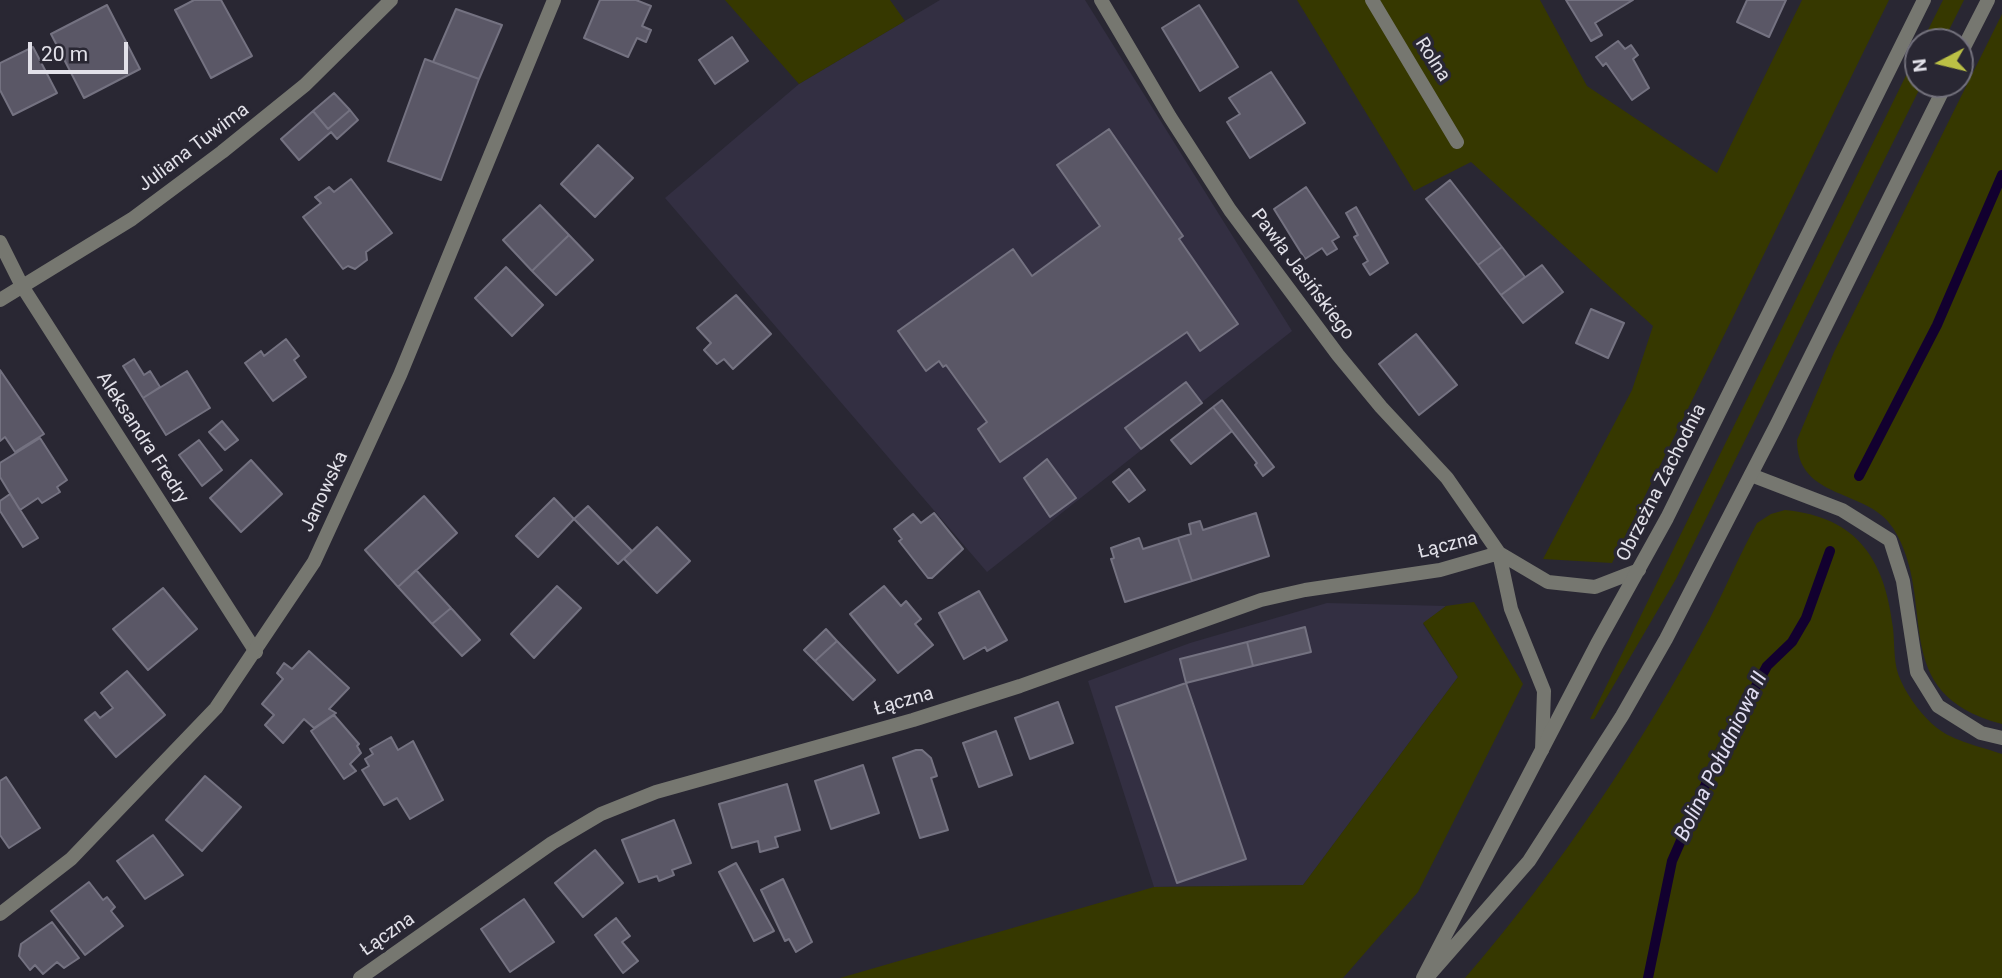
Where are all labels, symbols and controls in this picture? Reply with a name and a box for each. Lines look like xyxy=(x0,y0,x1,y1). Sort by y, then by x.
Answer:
scale bar xyxy=(32,28,131,72)
north arrow xyxy=(1904,28,1974,98)
street label: Rolna xyxy=(1409,34,1455,86)
text: 20 m xyxy=(41,42,88,66)
text: N xyxy=(1907,57,1932,73)
street label: Juliana Tuwima xyxy=(134,99,254,197)
street label: Pawła Jasińskiego xyxy=(1245,205,1359,345)
street label: Aleksandra Fredry xyxy=(91,368,193,508)
street label: Obrzeżna Zachodnia xyxy=(1612,400,1712,566)
street label: Janowska xyxy=(296,448,354,536)
street label: Łączna xyxy=(1416,528,1480,564)
water label: Bolina Południowa II xyxy=(1670,668,1774,846)
street label: Łączna xyxy=(872,683,936,721)
street label: Łączna xyxy=(357,908,419,962)

